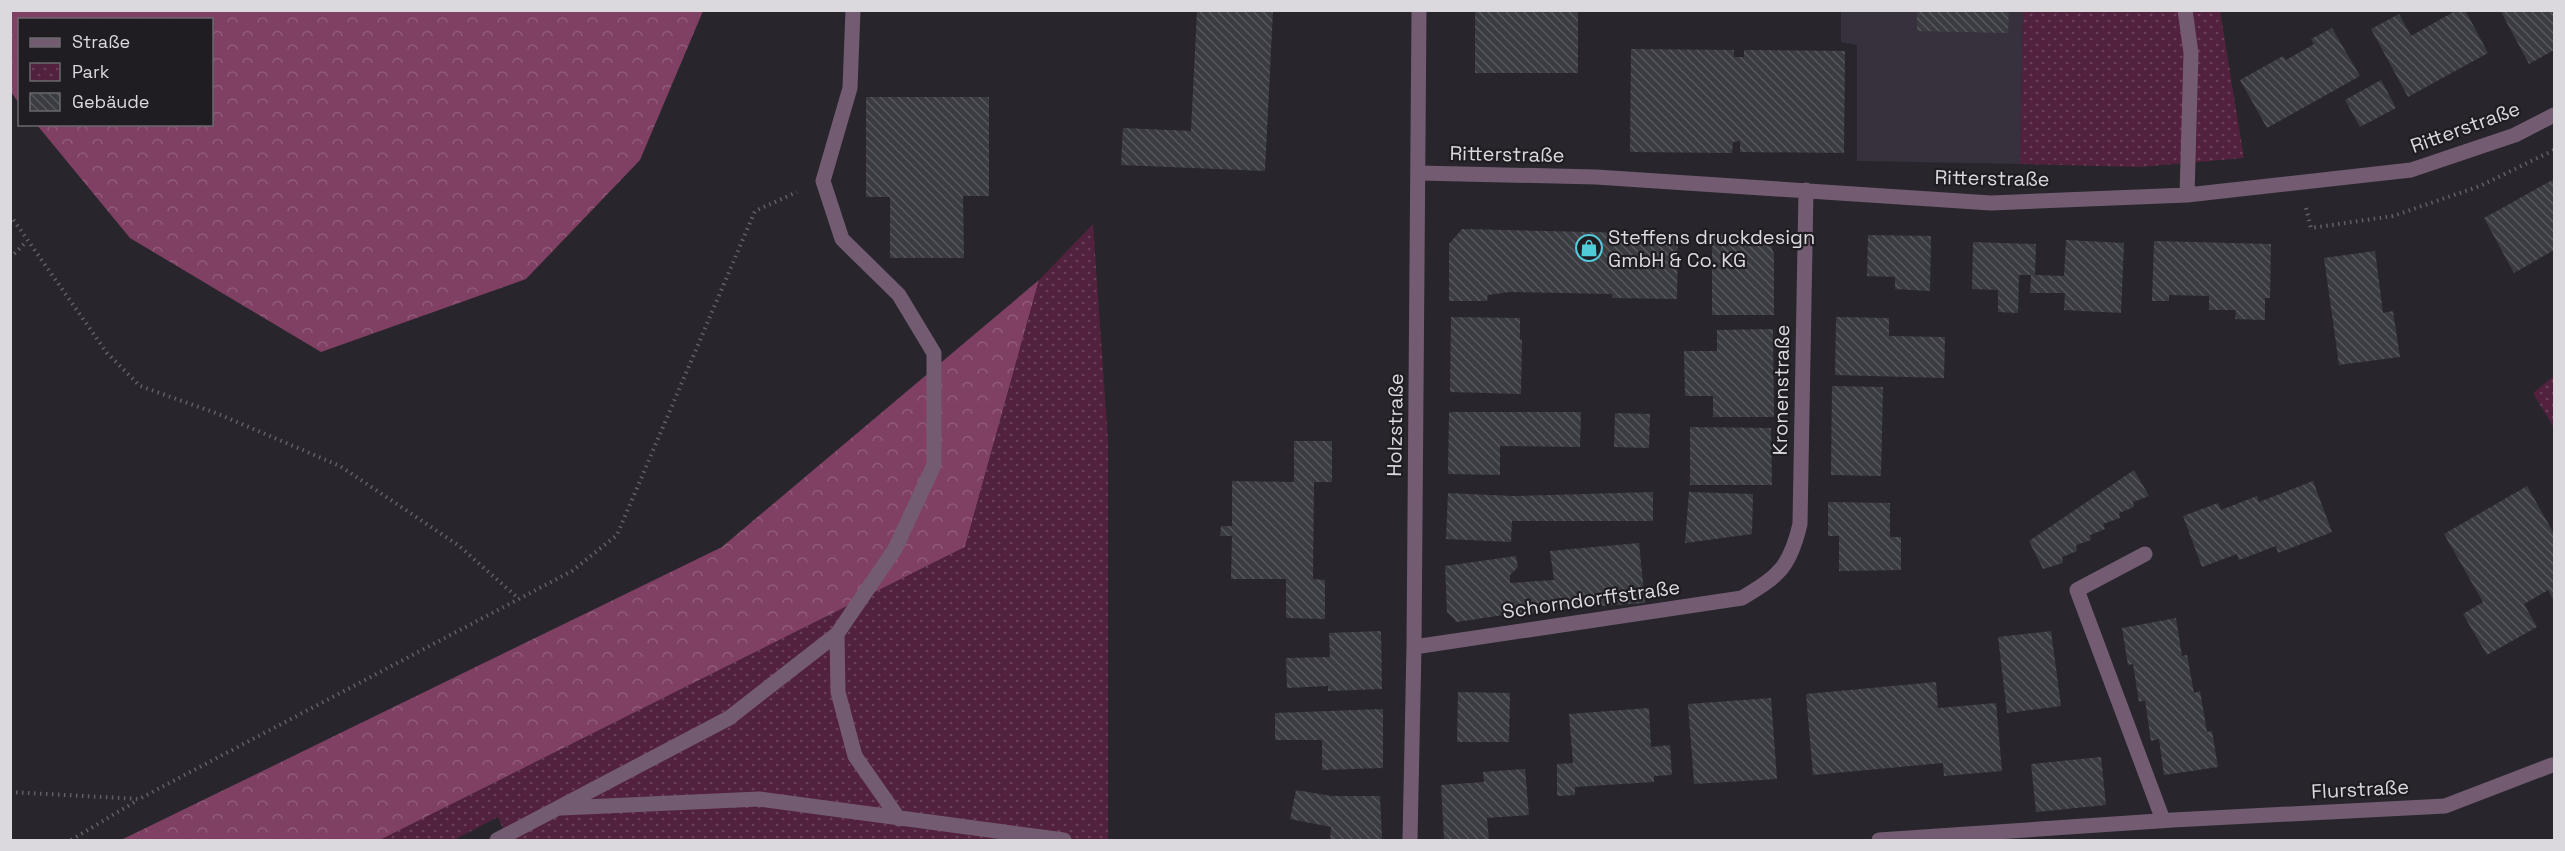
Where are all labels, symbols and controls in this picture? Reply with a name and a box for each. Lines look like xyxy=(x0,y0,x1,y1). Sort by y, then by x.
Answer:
legend xyxy=(18,18,213,126)
text: Straße xyxy=(72,30,130,53)
text: Park xyxy=(72,60,110,83)
text: Gebäude xyxy=(72,90,150,113)
street label: Ritterstraße xyxy=(2407,95,2523,159)
street label: Ritterstraße xyxy=(1449,140,1565,168)
street label: Ritterstraße xyxy=(1934,164,2050,192)
place label: Steffens druckdesign GmbH & Co. KG xyxy=(1608,224,1815,273)
shop icon: Steffens druckdesign GmbH & Co. KG xyxy=(1574,233,1604,263)
street label: Kronenstraße xyxy=(1767,324,1795,456)
street label: Holzstraße xyxy=(1381,373,1409,477)
street label: Schorndorffstraße xyxy=(1500,574,1682,624)
street label: Flurstraße xyxy=(2310,773,2410,805)

